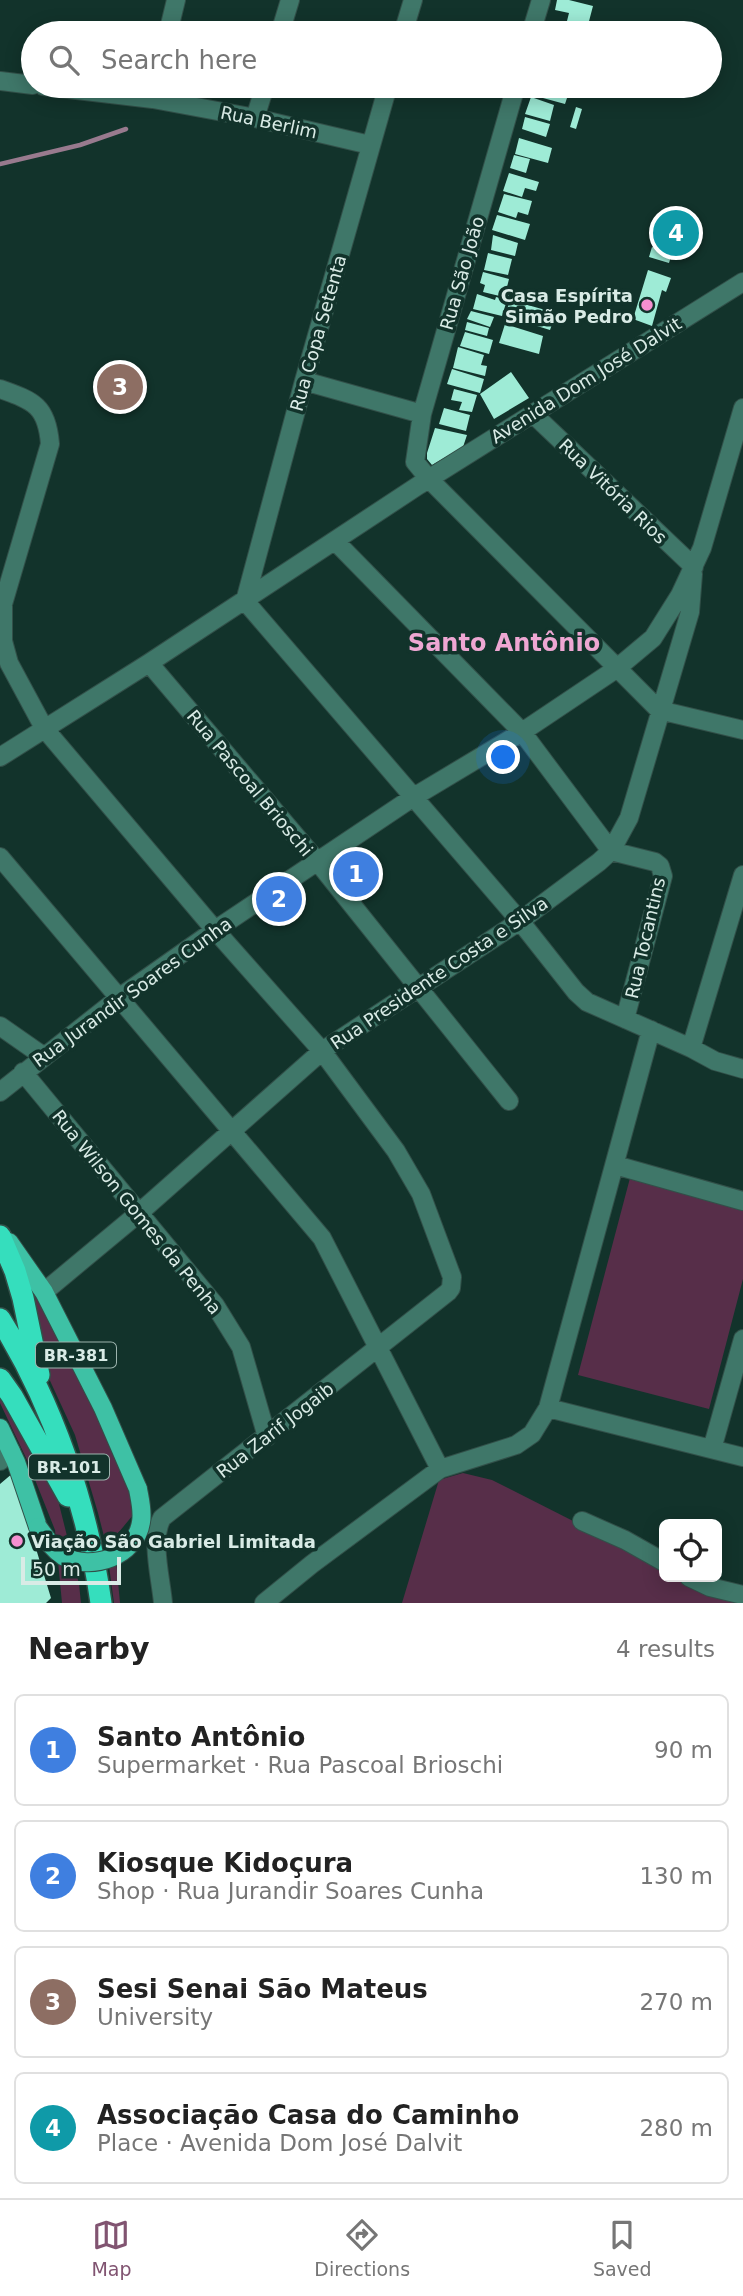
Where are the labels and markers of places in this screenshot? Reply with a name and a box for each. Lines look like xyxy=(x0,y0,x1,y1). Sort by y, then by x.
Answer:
pin: 4 xyxy=(653,207,699,259)
place label: Casa Espírita Simão Pedro xyxy=(501,285,633,327)
marker: Casa Espírita Simão Pedro xyxy=(639,297,655,313)
pin: 3 xyxy=(97,361,143,413)
pin: 1 xyxy=(333,848,379,900)
pin: 2 xyxy=(256,873,302,925)
place label: Viação São Gabriel Limitada xyxy=(31,1531,316,1552)
marker: Viação São Gabriel Limitada xyxy=(9,1533,25,1549)

